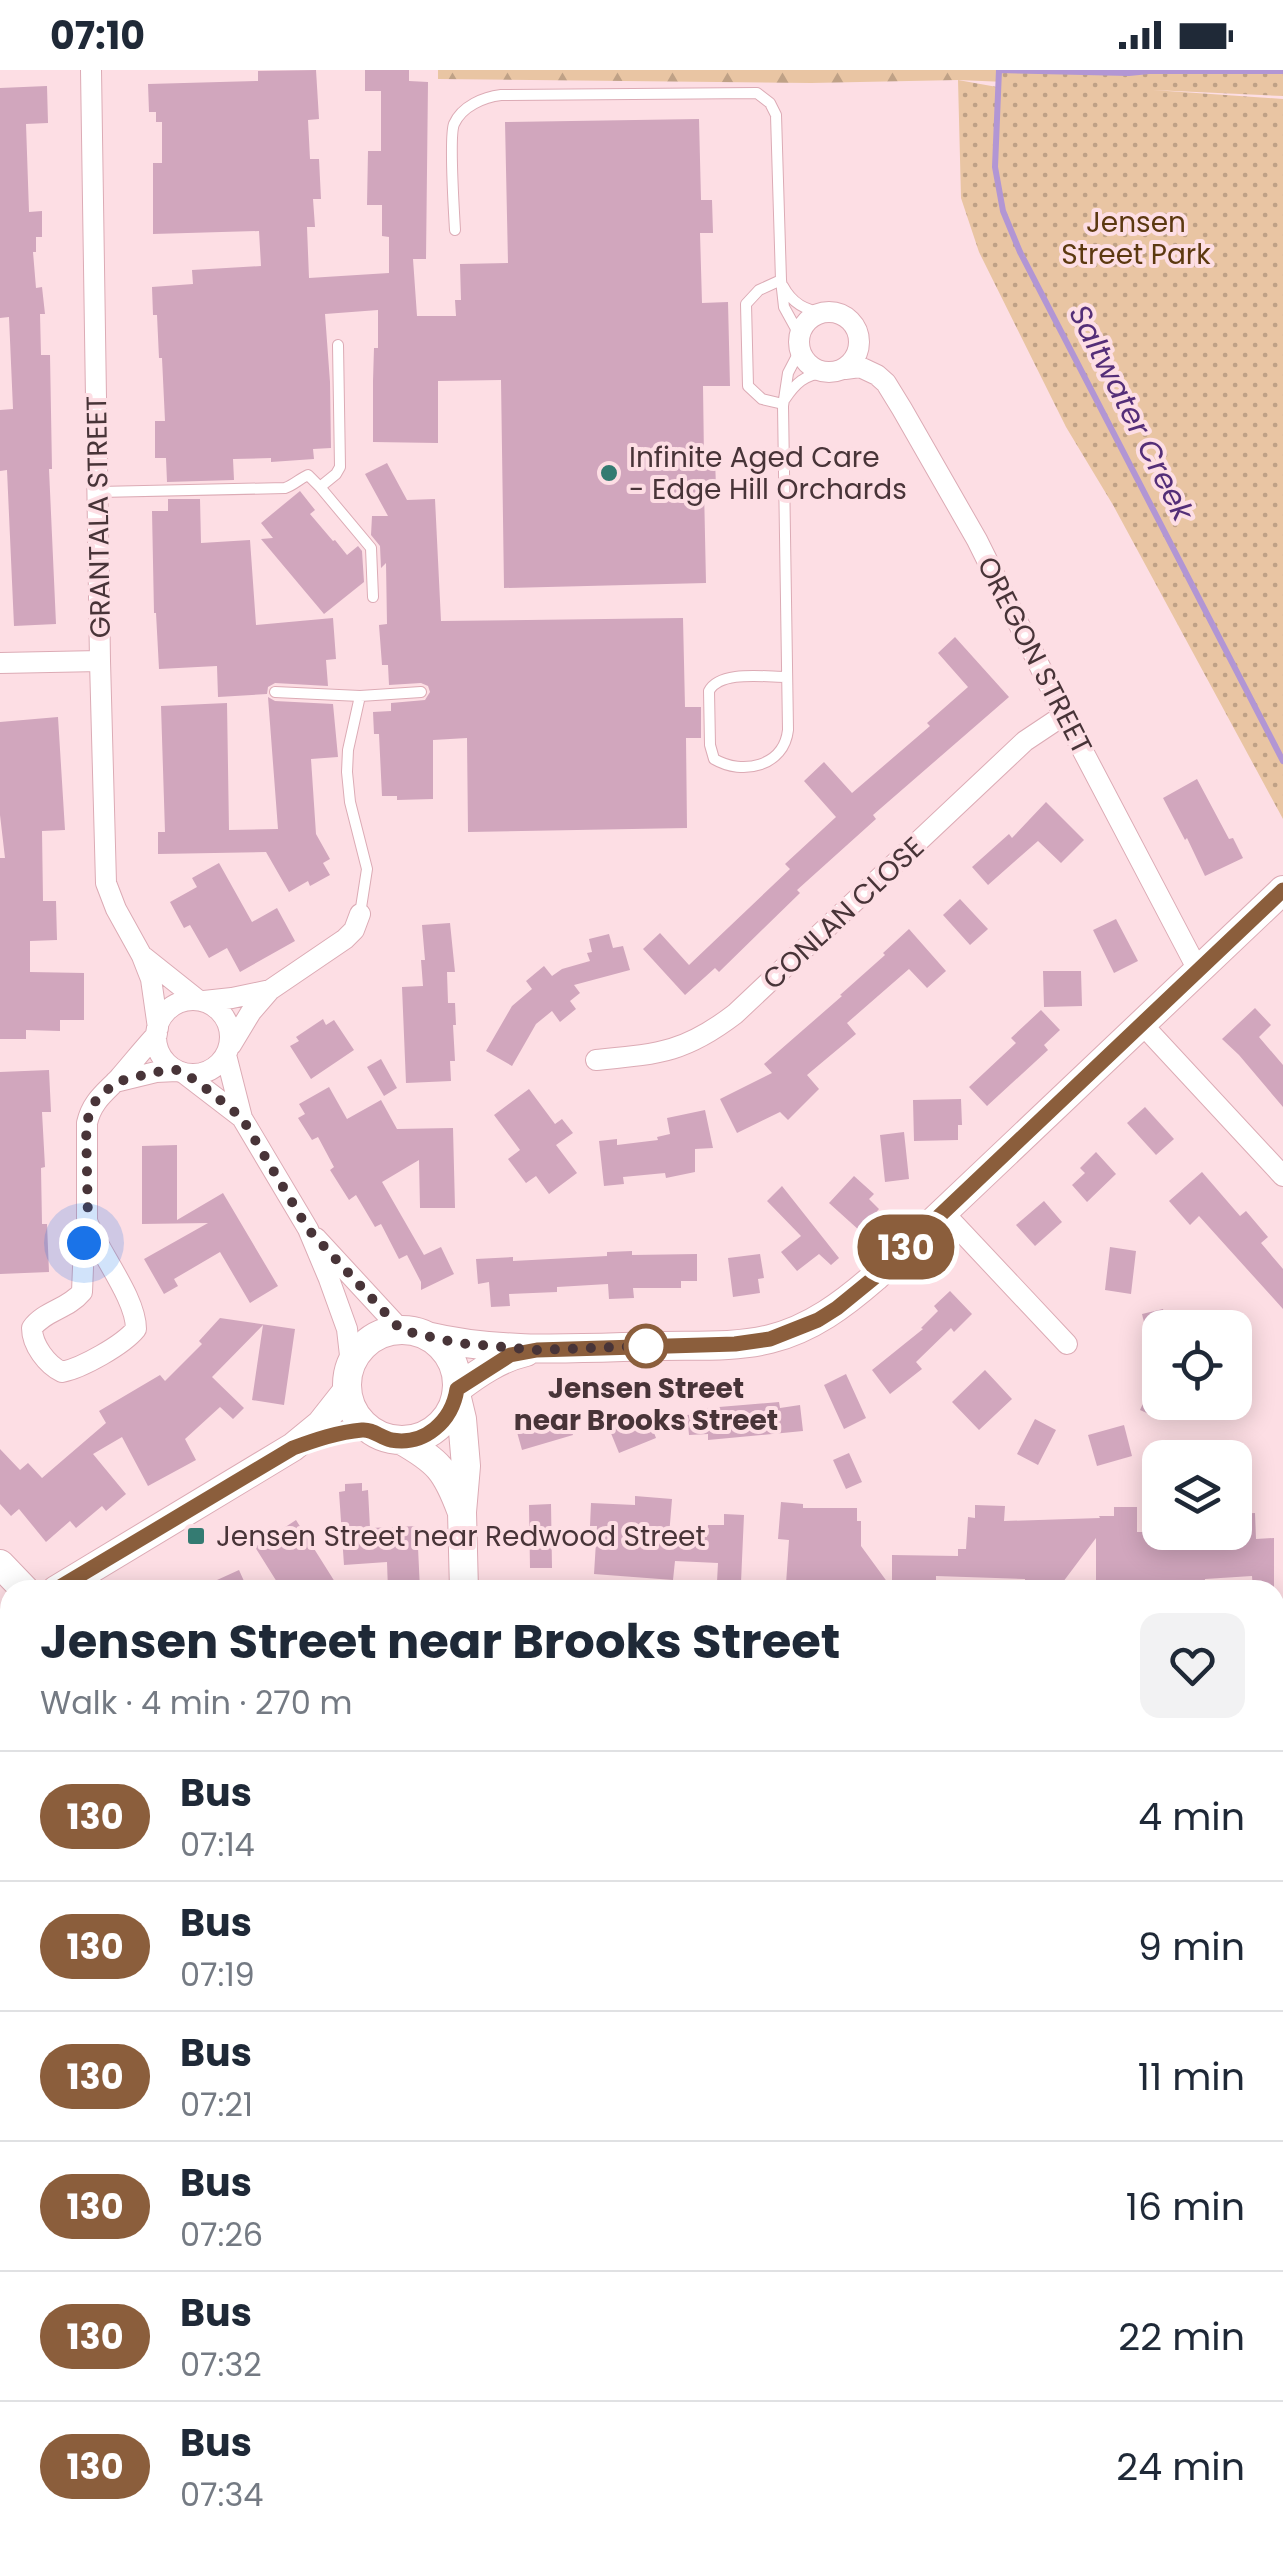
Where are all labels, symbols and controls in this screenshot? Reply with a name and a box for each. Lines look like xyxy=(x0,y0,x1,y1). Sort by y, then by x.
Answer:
text: 07:10 xyxy=(50,9,145,62)
park label: Jensen Street Park xyxy=(1061,203,1211,274)
water label: Saltwater Creek xyxy=(1058,297,1205,530)
street label: GRANTALA STREET xyxy=(77,396,120,638)
place label: Infinite Aged Care - Edge Hill Orchards xyxy=(629,438,907,509)
marker: Infinite Aged Care - Edge Hill Orchards xyxy=(598,462,620,484)
street label: OREGON STREET xyxy=(968,550,1101,761)
street label: CONLAN CLOSE xyxy=(754,828,933,999)
line badge: 130 xyxy=(848,1214,964,1280)
your location xyxy=(59,1218,109,1268)
text: 130 xyxy=(877,1223,935,1272)
map controls xyxy=(1142,1310,1252,1550)
button: locate xyxy=(1142,1310,1252,1420)
marker: Jensen Street near Brooks Street xyxy=(625,1325,667,1367)
place label: Jensen Street near Brooks Street xyxy=(514,1369,778,1440)
button: layers xyxy=(1142,1440,1252,1550)
place label: Jensen Street near Redwood Street xyxy=(216,1517,706,1556)
marker: Jensen Street near Redwood Street xyxy=(185,1525,207,1547)
text: Jensen Street near Brooks Street xyxy=(40,1608,840,1675)
button: heart xyxy=(1140,1613,1245,1718)
text: Walk · 4 min · 270 m xyxy=(40,1680,352,1725)
text: Bus xyxy=(180,1766,252,1819)
text: 4 min xyxy=(1138,1790,1245,1843)
text: 130 xyxy=(66,1792,124,1841)
text: 07:14 xyxy=(180,1822,255,1867)
text: Bus xyxy=(180,1896,252,1949)
text: 9 min xyxy=(1138,1920,1245,1973)
text: 130 xyxy=(66,1922,124,1971)
text: 07:19 xyxy=(180,1952,255,1997)
text: Bus xyxy=(180,2026,252,2079)
text: 11 min xyxy=(1138,2050,1245,2103)
text: 130 xyxy=(66,2052,124,2101)
text: 07:21 xyxy=(180,2082,253,2127)
text: Bus xyxy=(180,2156,252,2209)
text: 16 min xyxy=(1126,2180,1245,2233)
text: 130 xyxy=(66,2182,124,2231)
text: 07:26 xyxy=(180,2212,263,2257)
text: Bus xyxy=(180,2286,252,2339)
text: 22 min xyxy=(1118,2310,1245,2363)
text: 130 xyxy=(66,2312,124,2361)
text: 07:32 xyxy=(180,2342,262,2387)
text: Bus xyxy=(180,2416,252,2469)
text: 24 min xyxy=(1116,2440,1245,2493)
text: 130 xyxy=(66,2442,124,2491)
text: 07:34 xyxy=(180,2472,263,2517)

